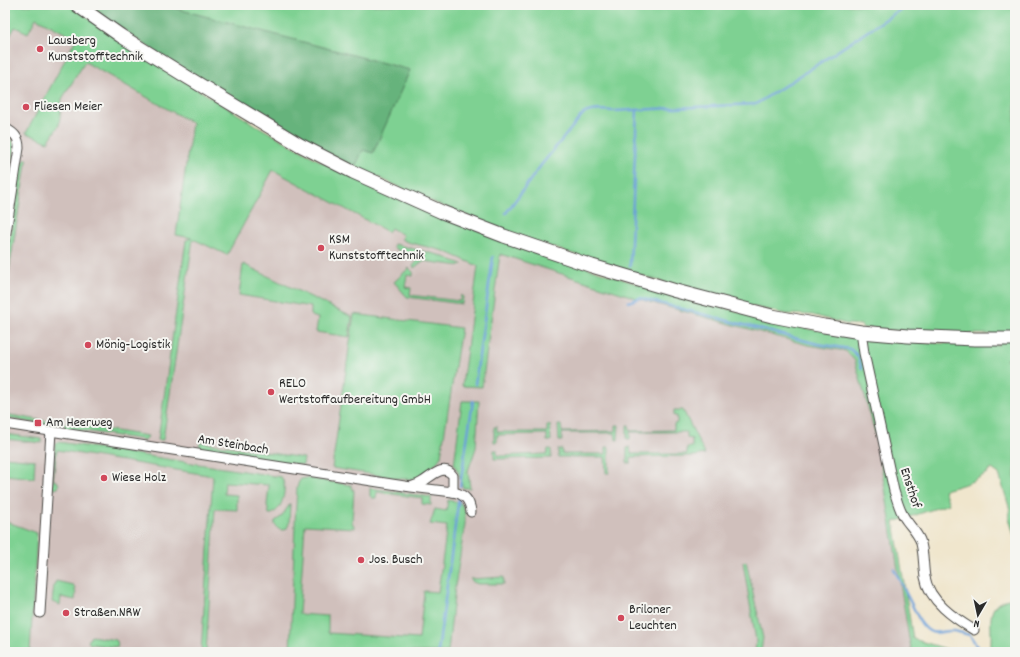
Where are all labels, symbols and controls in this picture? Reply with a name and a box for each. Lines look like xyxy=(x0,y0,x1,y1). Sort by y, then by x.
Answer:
place label: Lausberg Kunststofftechnik xyxy=(48,31,143,67)
marker: Lausberg Kunststofftechnik xyxy=(35,44,45,54)
place label: Fliesen Meier xyxy=(34,97,103,117)
marker: Fliesen Meier xyxy=(21,102,31,112)
place label: KSM Kunststofftechnik xyxy=(329,230,424,266)
marker: KSM Kunststofftechnik xyxy=(316,243,326,253)
place label: Mönig-Logistik xyxy=(96,335,171,355)
marker: Mönig-Logistik xyxy=(83,340,93,350)
place label: RELO Wertstoffaufbereitung GmbH xyxy=(279,374,431,410)
marker: RELO Wertstoffaufbereitung GmbH xyxy=(266,387,276,397)
place label: Am Heerweg xyxy=(46,413,112,433)
marker: Am Heerweg xyxy=(33,418,43,428)
street label: Am Steinbach xyxy=(196,430,270,460)
street label: Ensthof xyxy=(894,465,926,512)
place label: Wiese Holz xyxy=(112,468,167,488)
marker: Wiese Holz xyxy=(99,473,109,483)
place label: Jos. Busch xyxy=(369,550,422,570)
marker: Jos. Busch xyxy=(356,555,366,565)
north arrow xyxy=(958,595,998,635)
place label: Briloner Leuchten xyxy=(629,600,677,636)
place label: Straßen.NRW xyxy=(74,603,141,623)
marker: Straßen.NRW xyxy=(61,608,71,618)
marker: Briloner Leuchten xyxy=(616,613,626,623)
text: N xyxy=(972,614,981,631)

